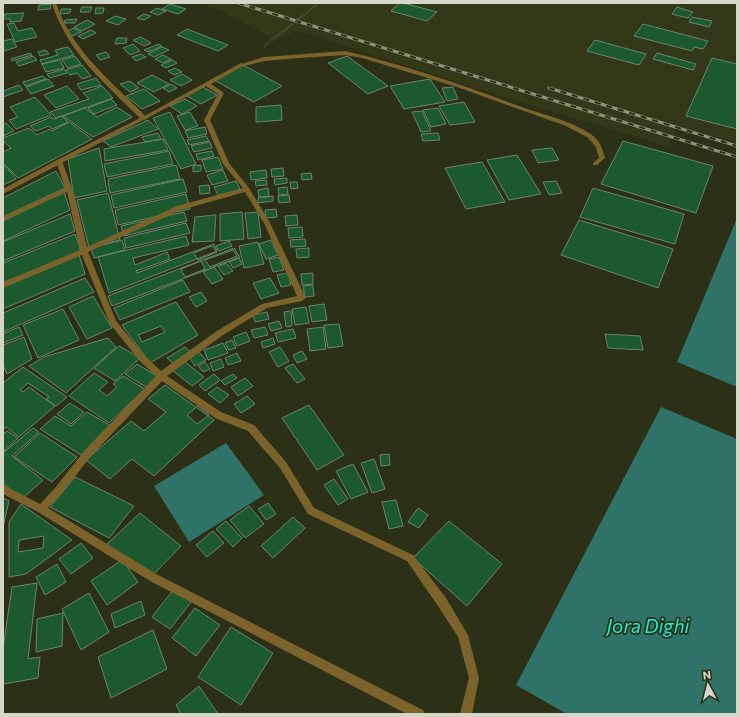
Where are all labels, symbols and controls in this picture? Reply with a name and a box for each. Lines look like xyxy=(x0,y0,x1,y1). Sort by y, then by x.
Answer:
water label: Jora Dighi xyxy=(605,614,691,637)
north arrow xyxy=(688,665,728,705)
text: N xyxy=(702,668,712,682)

